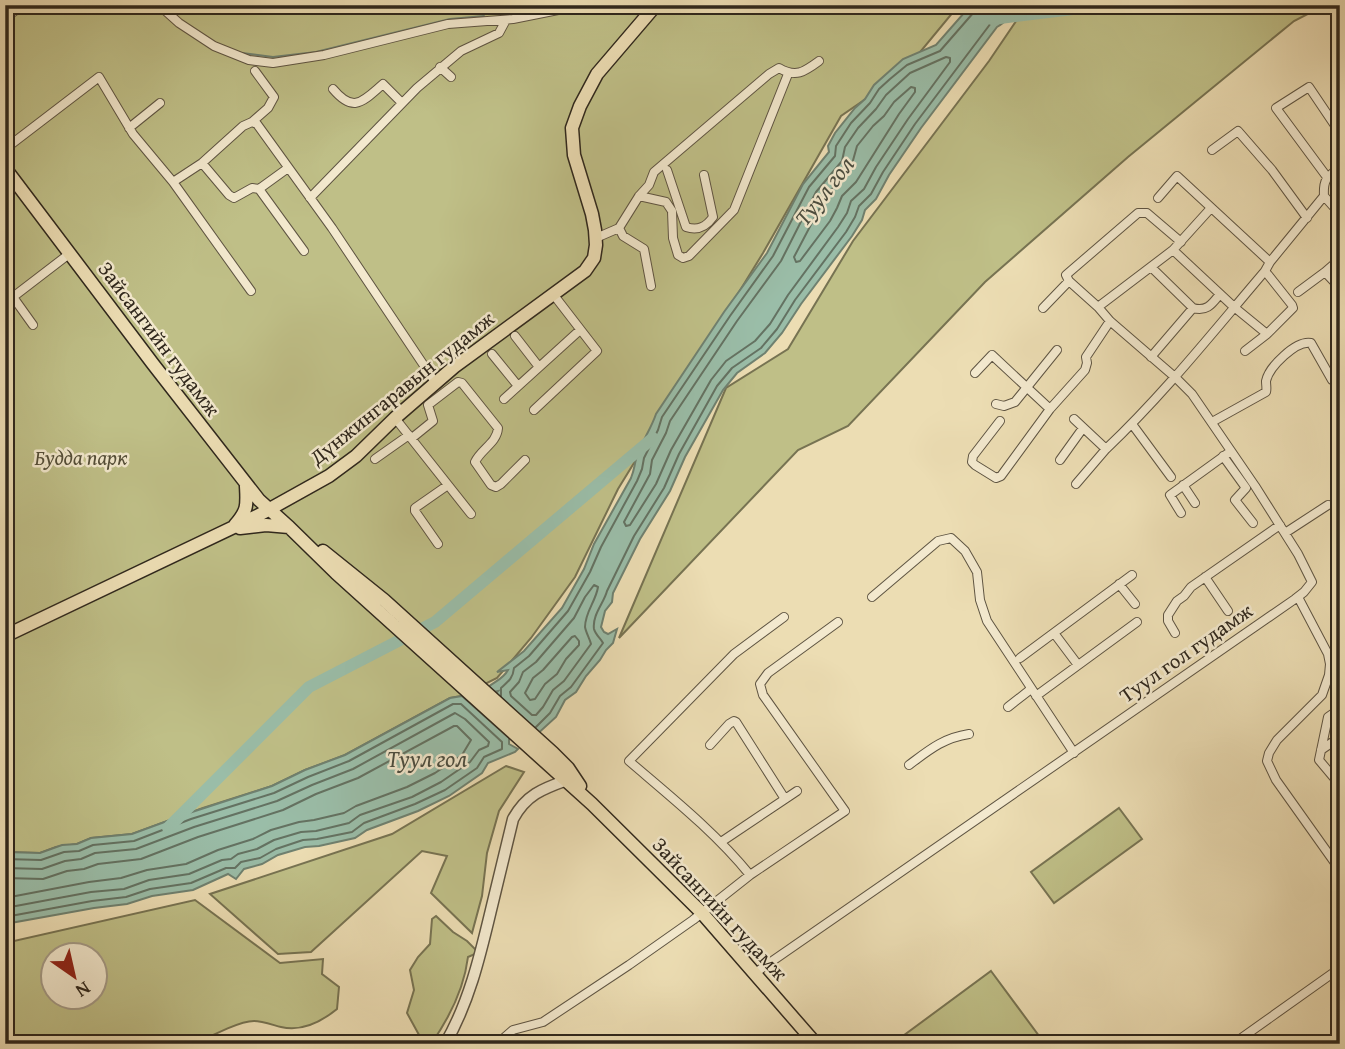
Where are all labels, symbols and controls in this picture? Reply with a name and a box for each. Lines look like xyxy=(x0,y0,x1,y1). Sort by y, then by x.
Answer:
water label: Туул гол xyxy=(786,149,861,232)
street label: Зайсангийн гудамж xyxy=(91,255,228,423)
street label: Дүнжингаравын гудамж xyxy=(302,303,501,473)
park label: Будда парк xyxy=(34,442,128,473)
street label: Туул гол гудамж xyxy=(1113,595,1259,710)
water label: Туул гол xyxy=(387,742,467,775)
street label: Зайсангийн гудамж xyxy=(645,830,796,988)
north arrow xyxy=(38,940,108,1010)
text: N xyxy=(70,975,97,1005)

